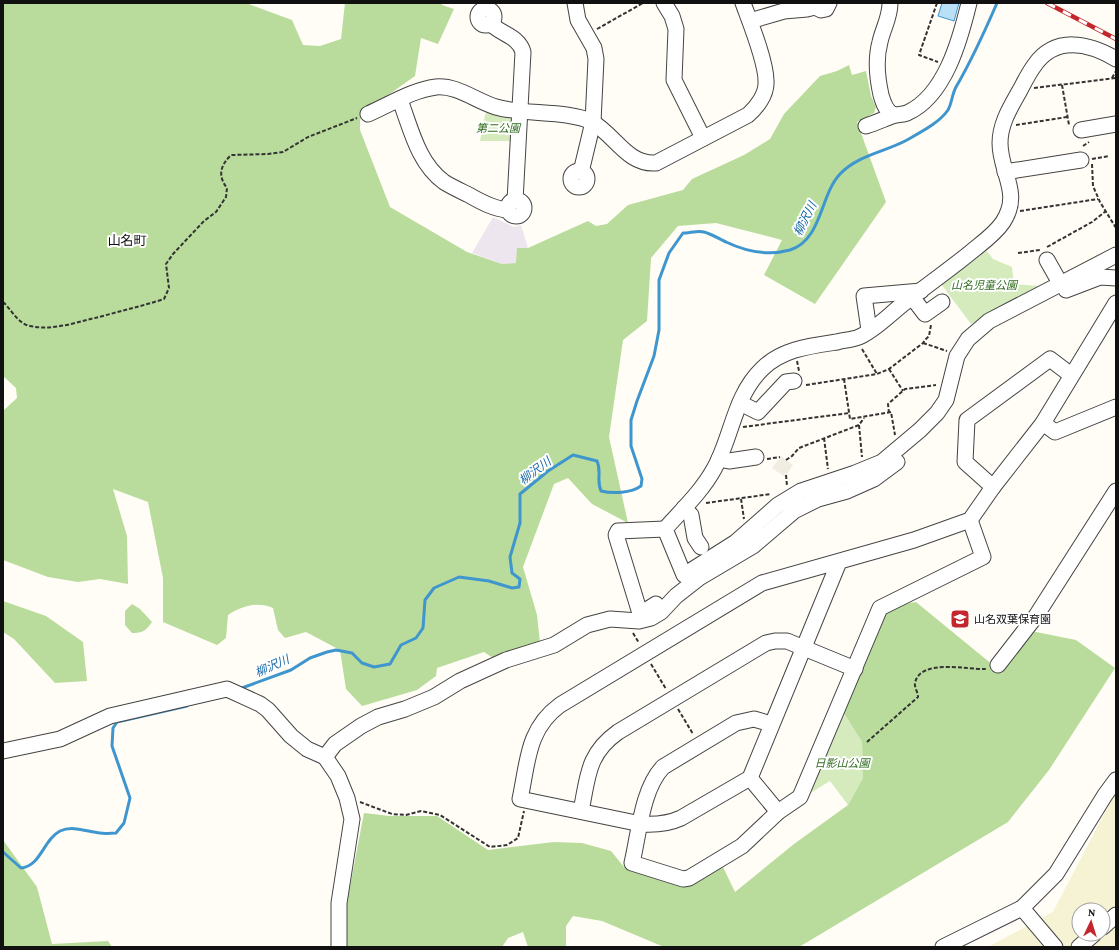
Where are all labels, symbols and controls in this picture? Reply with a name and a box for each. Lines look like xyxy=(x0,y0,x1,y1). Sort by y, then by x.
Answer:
park label: 第二公園 xyxy=(476,122,522,134)
water label: 柳沢川 xyxy=(791,198,820,238)
district label: 山名町 xyxy=(107,233,147,248)
park label: 山名児童公園 xyxy=(951,279,1019,291)
water label: 柳沢川 xyxy=(516,453,555,487)
school or university icon: 山名双葉保育園 xyxy=(949,608,971,630)
place label: 山名双葉保育園 xyxy=(974,613,1051,625)
water label: 柳沢川 xyxy=(253,651,293,680)
park label: 日影山公園 xyxy=(815,757,871,769)
north arrow xyxy=(1071,902,1111,942)
text: N xyxy=(1088,906,1096,918)

